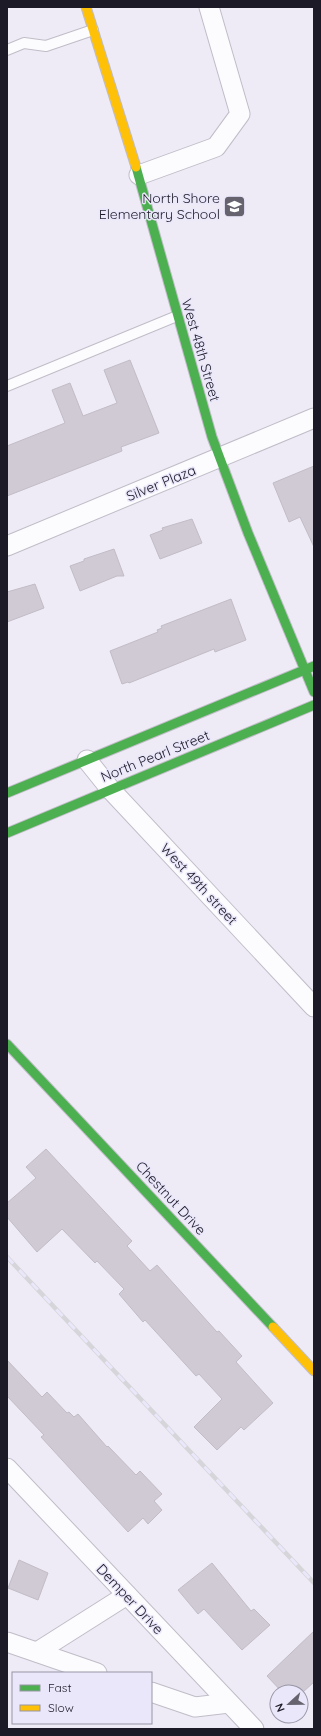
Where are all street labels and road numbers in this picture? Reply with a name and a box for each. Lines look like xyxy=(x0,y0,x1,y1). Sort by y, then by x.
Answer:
street label: West 48th Street xyxy=(178,297,224,404)
street label: Silver Plaza xyxy=(124,461,198,505)
street label: North Pearl Street xyxy=(98,726,212,786)
street label: West 49th street xyxy=(157,840,241,929)
street label: Chestnut Drive xyxy=(132,1157,210,1239)
street label: Demper Drive xyxy=(93,1560,167,1638)

